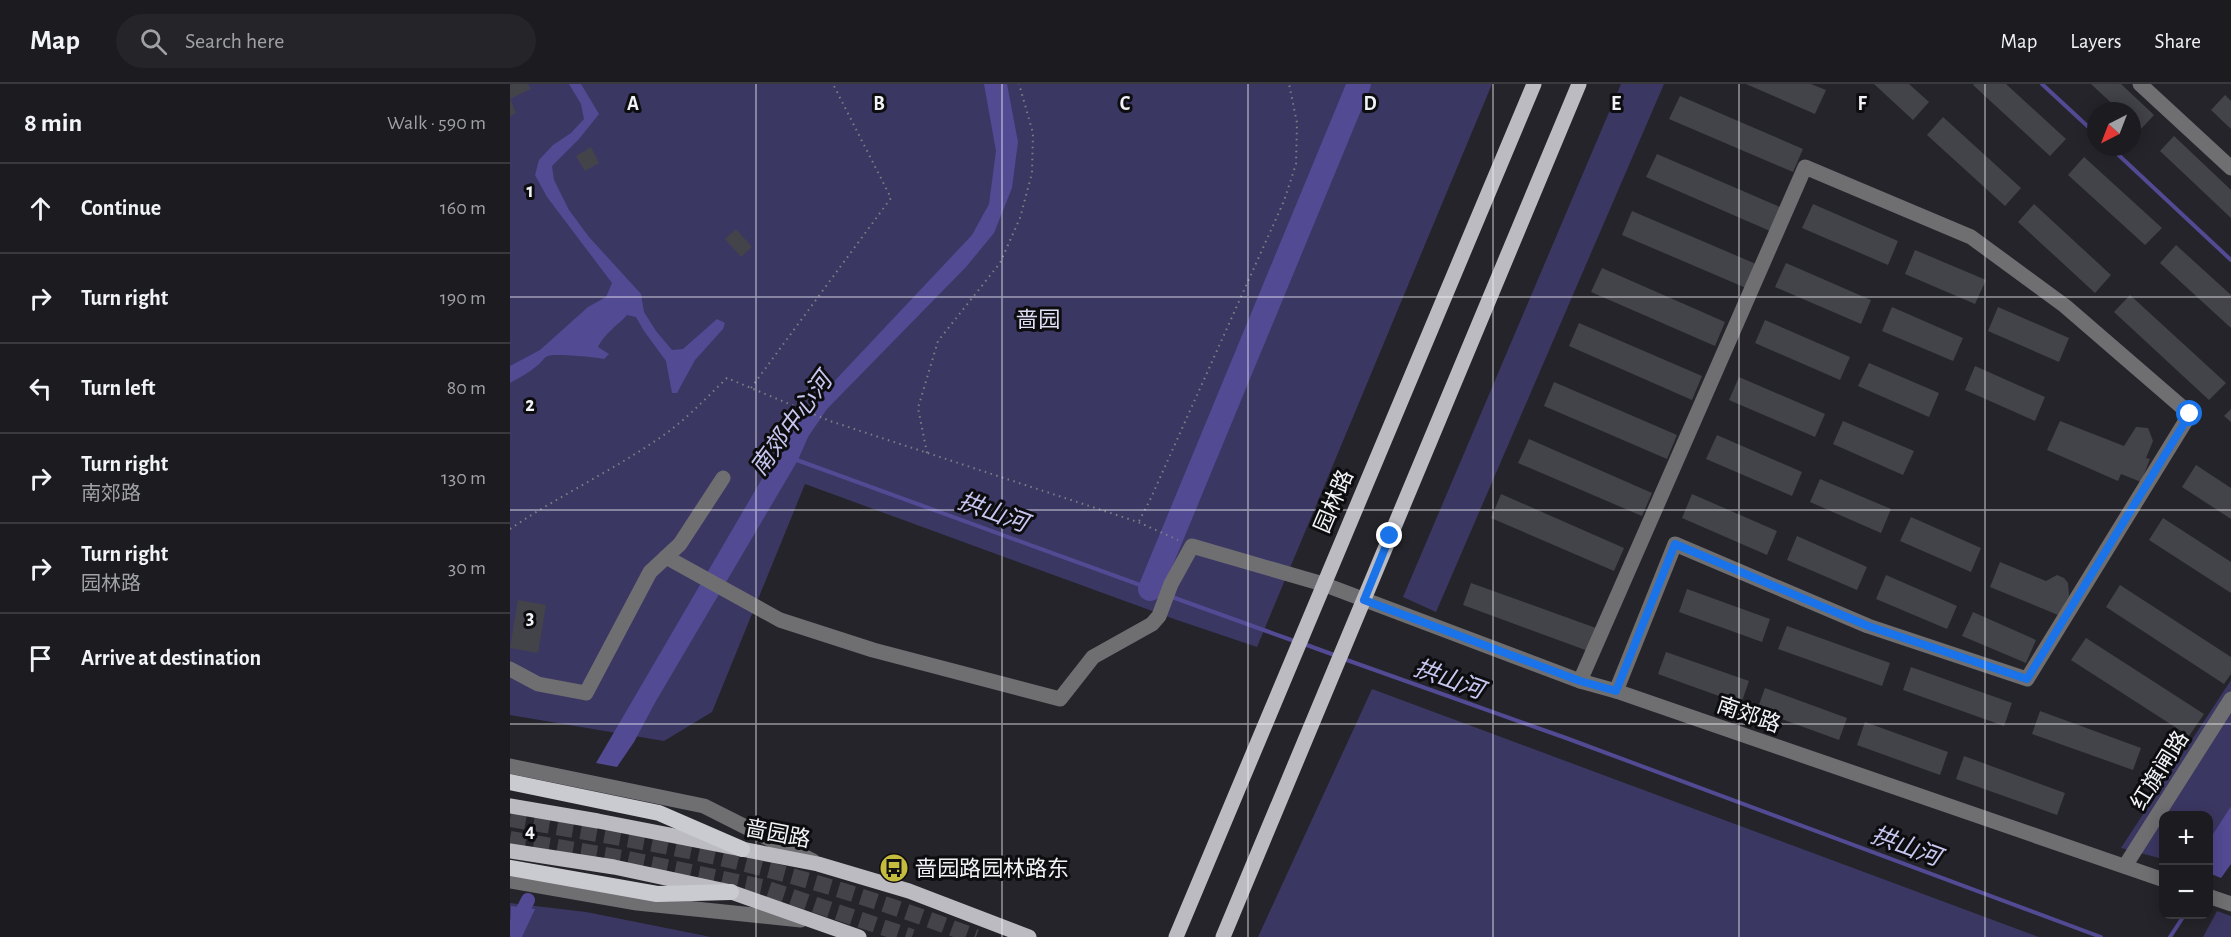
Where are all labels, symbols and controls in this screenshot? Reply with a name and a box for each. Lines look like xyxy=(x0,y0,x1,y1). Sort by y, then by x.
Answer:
search box xyxy=(116,14,536,68)
icon: search xyxy=(137,25,170,58)
text: Map xyxy=(30,27,80,55)
text: Search here xyxy=(185,30,284,52)
text: Map xyxy=(2001,31,2037,52)
text: Layers xyxy=(2070,31,2121,52)
text: Share xyxy=(2154,31,2201,52)
text: A xyxy=(627,94,639,114)
text: B xyxy=(873,94,885,114)
text: C xyxy=(1120,94,1131,114)
text: D xyxy=(1363,94,1377,114)
text: E xyxy=(1611,94,1621,114)
text: F xyxy=(1857,94,1867,114)
north arrow xyxy=(2087,102,2141,156)
text: 8 min xyxy=(24,110,82,136)
text: Walk · 590 m xyxy=(387,113,486,133)
text: 1 xyxy=(526,181,534,201)
icon: ahead xyxy=(24,192,57,225)
text: Continue xyxy=(81,197,161,219)
text: 160 m xyxy=(440,198,486,218)
icon: right xyxy=(24,282,57,315)
text: Turn right xyxy=(81,287,168,309)
text: 190 m xyxy=(440,288,486,308)
park label: 啬园 xyxy=(1016,308,1060,331)
water label: 南郊中心河 xyxy=(745,365,839,480)
icon: left xyxy=(24,372,57,405)
text: Turn left xyxy=(81,377,155,399)
text: 80 m xyxy=(447,378,486,398)
text: 2 xyxy=(525,395,535,415)
route start xyxy=(2176,400,2202,426)
text: Turn right xyxy=(81,453,168,475)
icon: right xyxy=(24,462,57,495)
street label: 园林路 xyxy=(1310,466,1357,536)
text: 130 m xyxy=(441,468,486,488)
text: 南郊路 xyxy=(81,484,141,504)
water label: 拱山河 xyxy=(955,487,1035,538)
route end xyxy=(1376,522,1402,548)
text: Turn right xyxy=(81,543,168,565)
icon: right xyxy=(24,552,57,585)
text: 30 m xyxy=(448,558,486,578)
text: 园林路 xyxy=(81,574,141,594)
text: 3 xyxy=(526,608,534,628)
icon: arrive xyxy=(24,642,57,675)
text: Arrive at destination xyxy=(81,647,261,669)
water label: 拱山河 xyxy=(1411,654,1491,705)
street label: 南郊路 xyxy=(1714,693,1784,736)
street label: 红旗闸路 xyxy=(2126,727,2192,814)
map controls xyxy=(2159,811,2213,919)
button: + xyxy=(2159,811,2213,865)
street label: 啬园路 xyxy=(743,816,813,851)
text: 4 xyxy=(525,821,535,841)
water label: 拱山河 xyxy=(1868,821,1948,872)
bus stop icon: 啬园路园林路东 xyxy=(878,852,910,884)
place label: 啬园路园林路东 xyxy=(915,857,1069,880)
button: − xyxy=(2159,865,2213,919)

